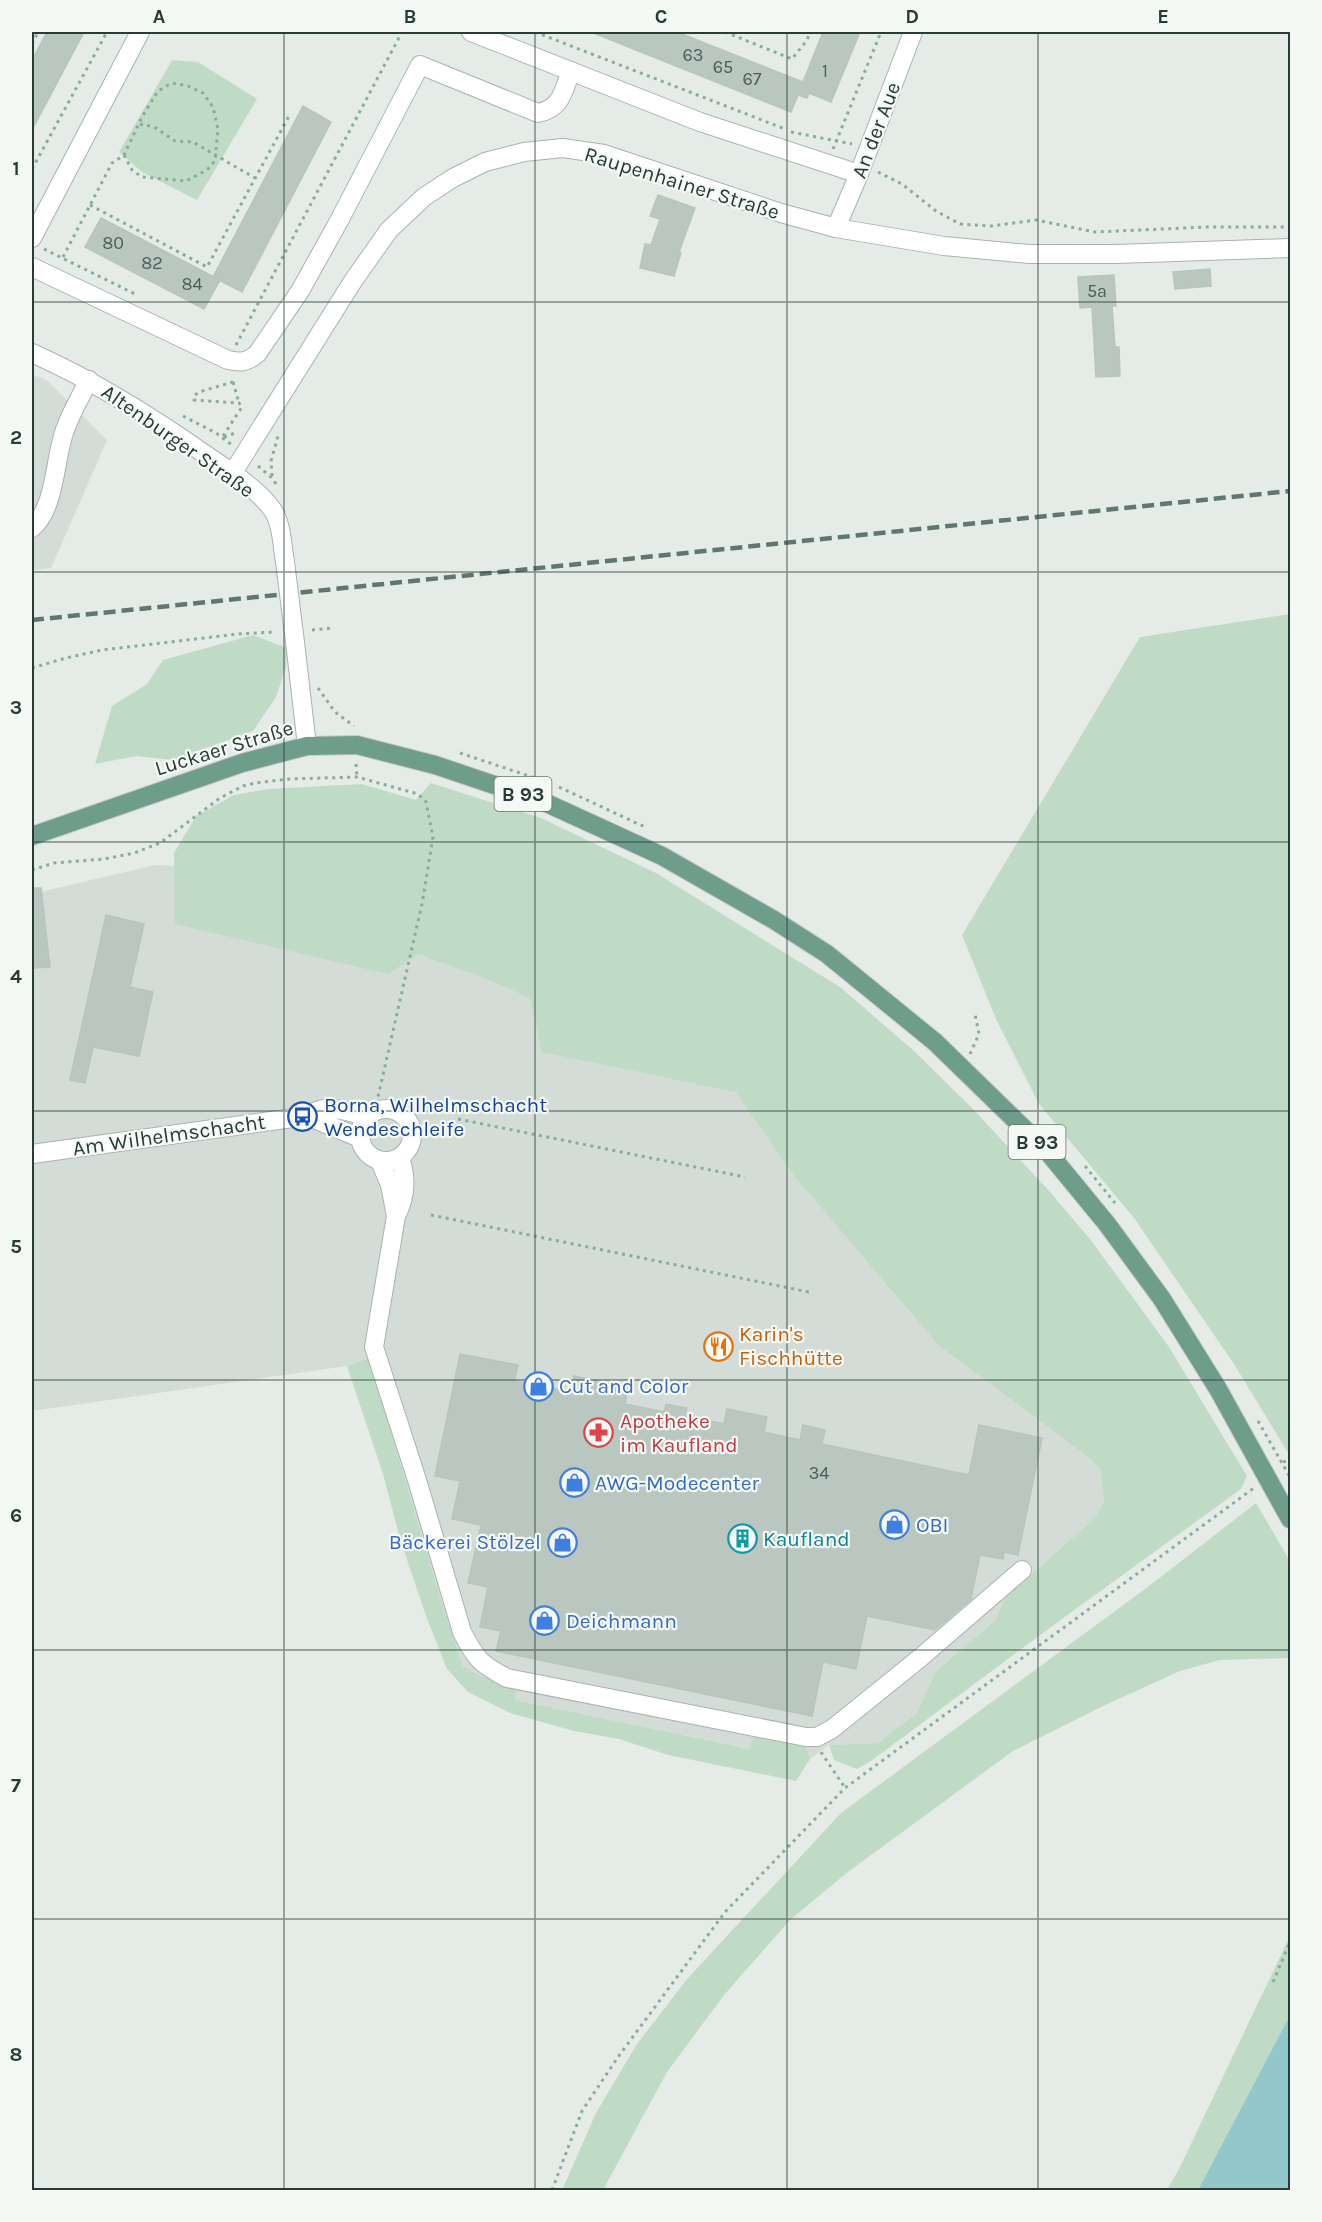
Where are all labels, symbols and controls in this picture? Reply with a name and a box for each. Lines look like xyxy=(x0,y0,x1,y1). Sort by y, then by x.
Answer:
text: A xyxy=(153,5,166,28)
text: B xyxy=(404,5,416,28)
text: C xyxy=(655,5,667,28)
text: D xyxy=(905,5,919,28)
text: E xyxy=(1157,5,1169,28)
house number: 63 xyxy=(683,44,703,66)
house number: 65 xyxy=(713,56,733,78)
house number: 1 xyxy=(822,60,828,82)
house number: 67 xyxy=(743,68,762,90)
street label: An der Aue xyxy=(847,79,905,181)
street label: Raupenhainer Straße xyxy=(582,142,782,224)
text: 1 xyxy=(12,157,20,180)
house number: 80 xyxy=(102,232,124,254)
house number: 82 xyxy=(141,252,163,274)
house number: 84 xyxy=(181,273,203,295)
house number: 5a xyxy=(1087,280,1107,302)
street label: Altenburger Straße xyxy=(97,379,259,503)
text: 2 xyxy=(10,426,22,449)
text: 3 xyxy=(10,696,22,719)
street label: Luckaer Straße xyxy=(152,716,296,780)
road number: B 93 xyxy=(494,777,552,811)
text: 4 xyxy=(10,965,22,988)
place label: Borna, Wilhelmschacht Wendeschleife xyxy=(324,1093,547,1141)
bus stop icon: Borna, Wilhelmschacht Wendeschleife xyxy=(287,1101,319,1133)
street label: Am Wilhelmschacht xyxy=(71,1110,267,1160)
road number: B 93 xyxy=(1008,1125,1066,1159)
text: 5 xyxy=(10,1235,22,1258)
place label: Karin's Fischhütte xyxy=(739,1322,843,1370)
restaurant icon: Karin's Fischhütte xyxy=(702,1330,734,1362)
shop icon: Cut and Color xyxy=(522,1370,554,1402)
place label: Cut and Color xyxy=(559,1374,689,1398)
place label: Apotheke im Kaufland xyxy=(620,1409,738,1457)
pharmacy icon: Apotheke im Kaufland xyxy=(583,1417,615,1449)
house number: 34 xyxy=(809,1462,829,1484)
shop icon: AWG-Modecenter xyxy=(558,1467,590,1499)
place label: AWG-Modecenter xyxy=(595,1471,760,1495)
text: 6 xyxy=(10,1504,22,1527)
shop icon: OBI xyxy=(879,1509,911,1541)
place label: OBI xyxy=(916,1513,949,1537)
building icon: Kaufland xyxy=(726,1523,758,1555)
shop icon: Bäckerei Stölzel xyxy=(546,1526,578,1558)
place label: Kaufland xyxy=(763,1527,850,1551)
place label: Bäckerei Stölzel xyxy=(389,1530,541,1554)
shop icon: Deichmann xyxy=(529,1605,561,1637)
place label: Deichmann xyxy=(566,1609,677,1633)
text: 7 xyxy=(11,1774,21,1797)
text: 8 xyxy=(10,2043,22,2066)

